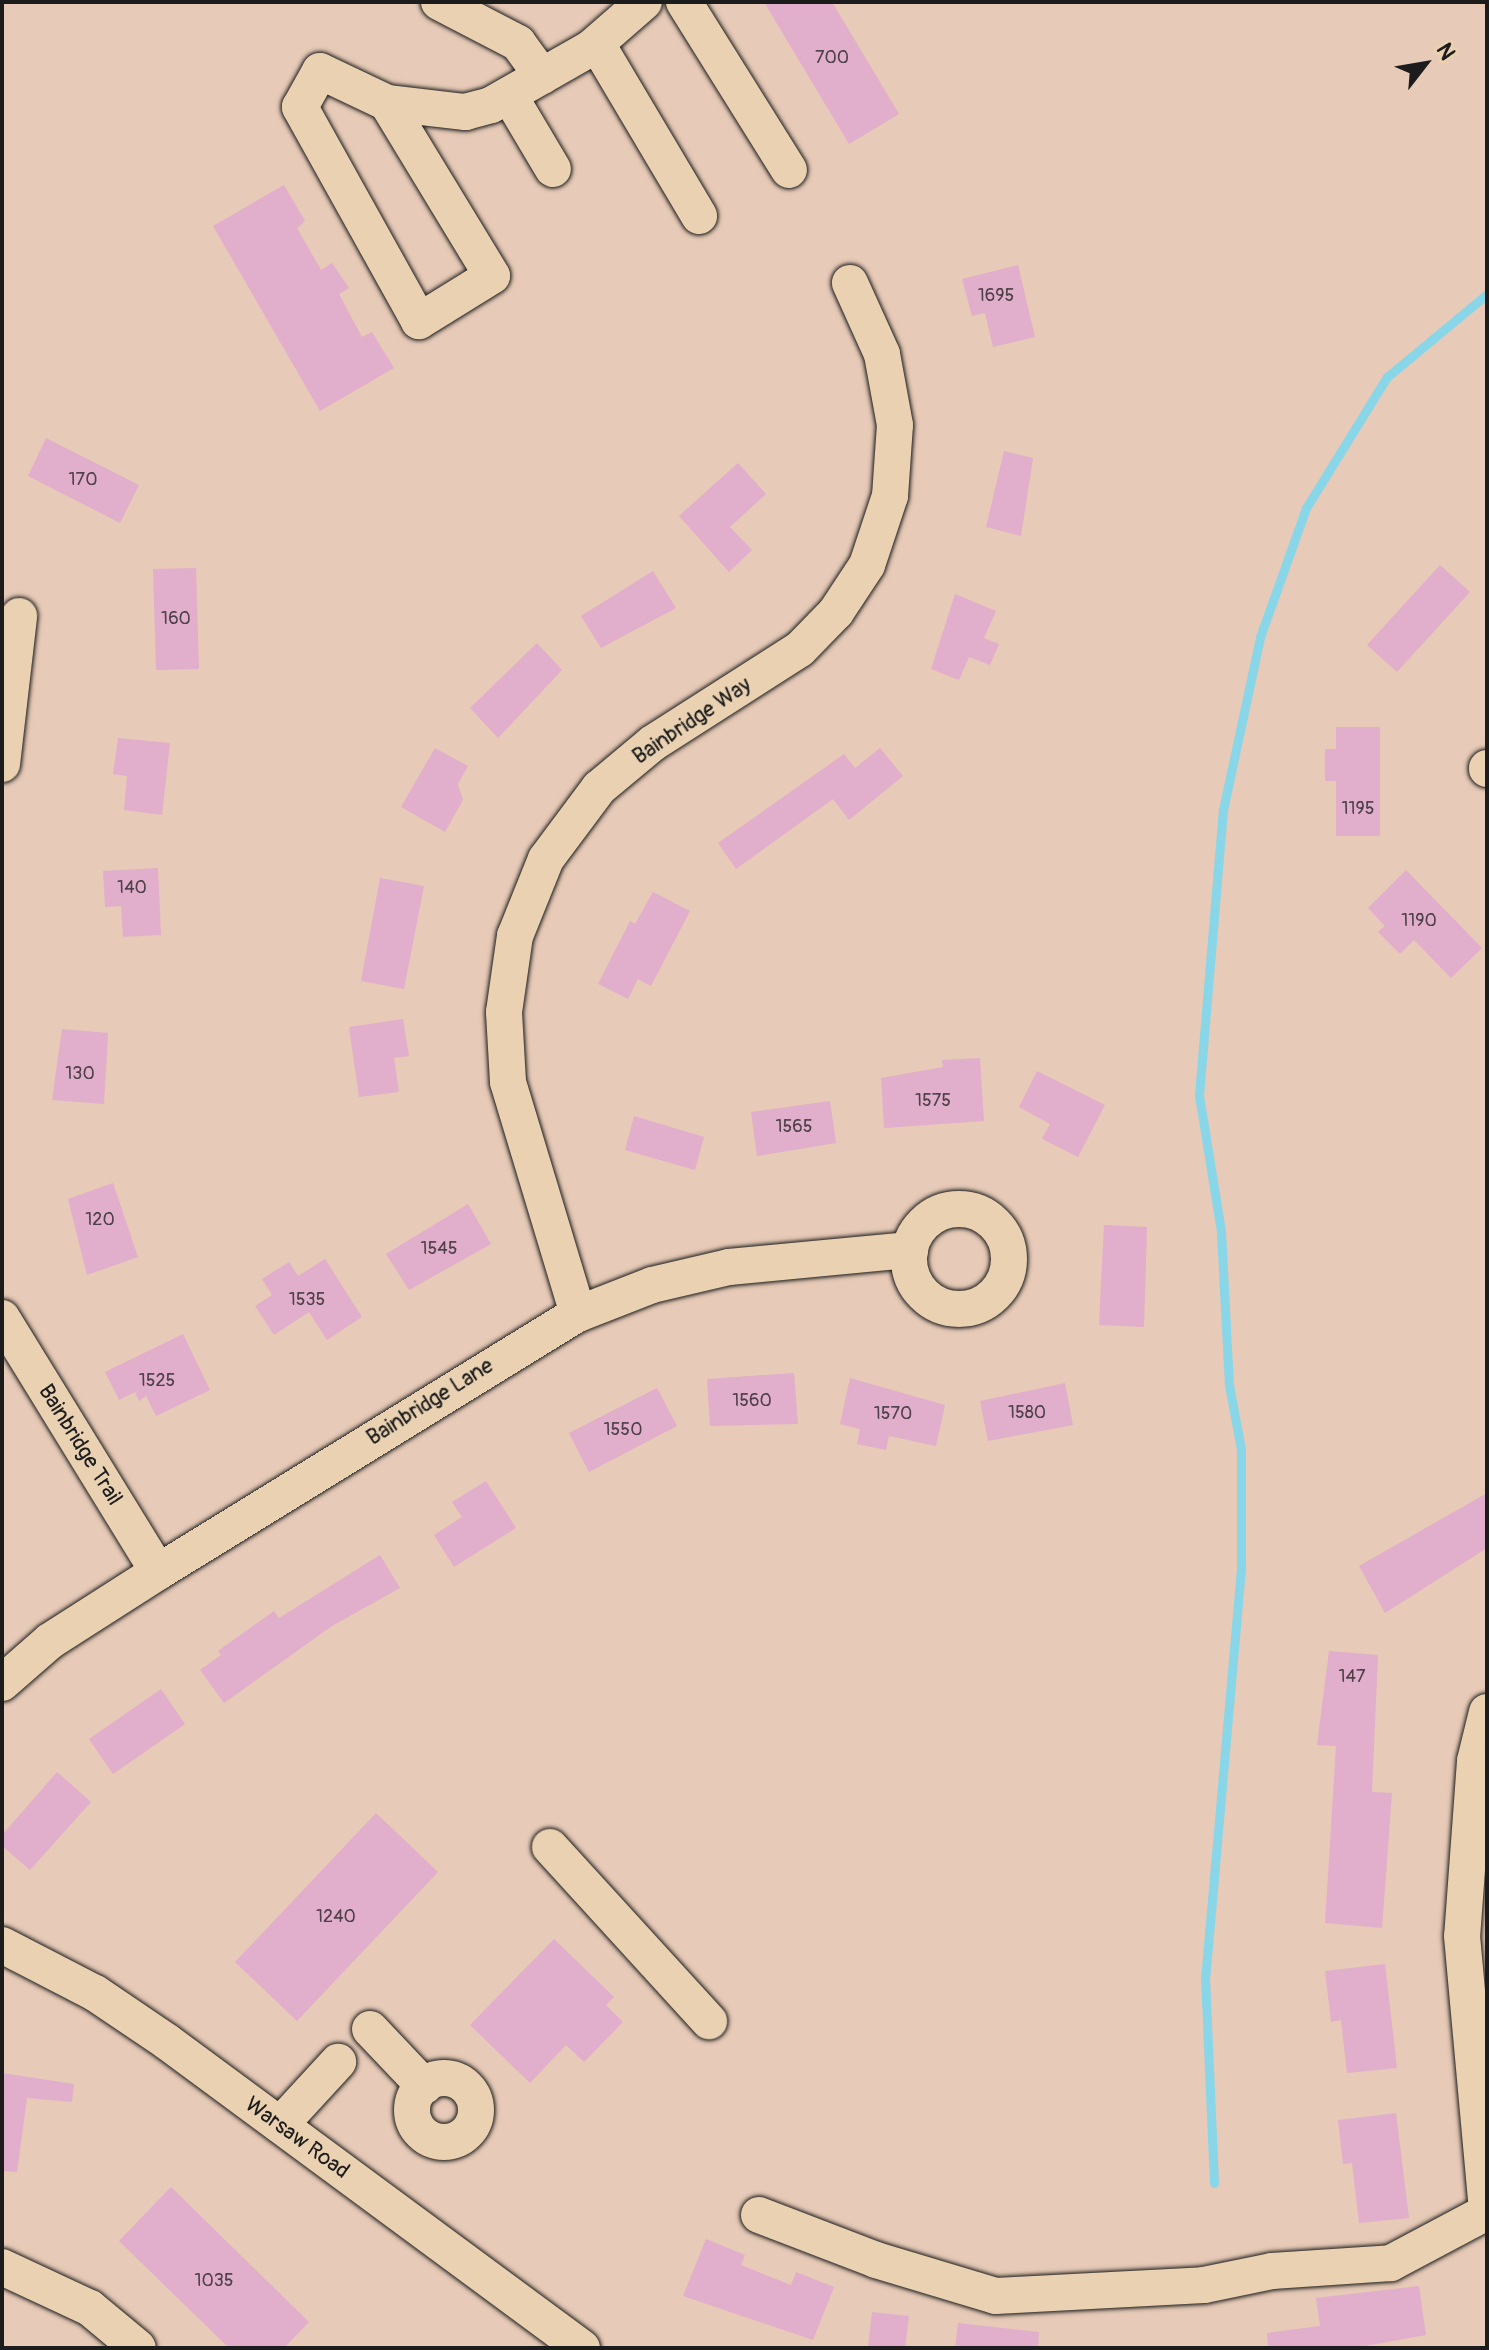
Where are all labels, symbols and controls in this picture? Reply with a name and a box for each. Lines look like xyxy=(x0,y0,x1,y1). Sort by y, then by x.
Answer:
north arrow xyxy=(1385,24,1465,104)
text: N xyxy=(1430,38,1461,65)
house number: 700 xyxy=(815,47,849,69)
house number: 1695 xyxy=(978,285,1014,307)
house number: 170 xyxy=(69,469,97,491)
house number: 160 xyxy=(161,608,191,630)
street label: Bainbridge Way xyxy=(628,672,756,770)
house number: 1195 xyxy=(1341,798,1375,820)
house number: 140 xyxy=(117,877,147,899)
house number: 1190 xyxy=(1401,910,1437,932)
house number: 130 xyxy=(65,1063,95,1085)
house number: 1575 xyxy=(915,1090,951,1112)
house number: 1565 xyxy=(775,1116,813,1138)
house number: 120 xyxy=(85,1209,115,1231)
house number: 1545 xyxy=(421,1238,457,1260)
house number: 1535 xyxy=(289,1289,325,1311)
street label: Bainbridge Lane xyxy=(362,1353,498,1451)
house number: 1525 xyxy=(139,1370,175,1392)
street label: Bainbridge Trail xyxy=(32,1380,128,1510)
house number: 1560 xyxy=(732,1390,772,1412)
house number: 1580 xyxy=(1008,1402,1046,1424)
house number: 1570 xyxy=(874,1403,912,1425)
house number: 1550 xyxy=(604,1419,642,1441)
house number: 147 xyxy=(1339,1666,1365,1688)
house number: 1240 xyxy=(316,1906,356,1928)
street label: Warsaw Road xyxy=(240,2091,354,2185)
house number: 1035 xyxy=(194,2270,234,2292)

